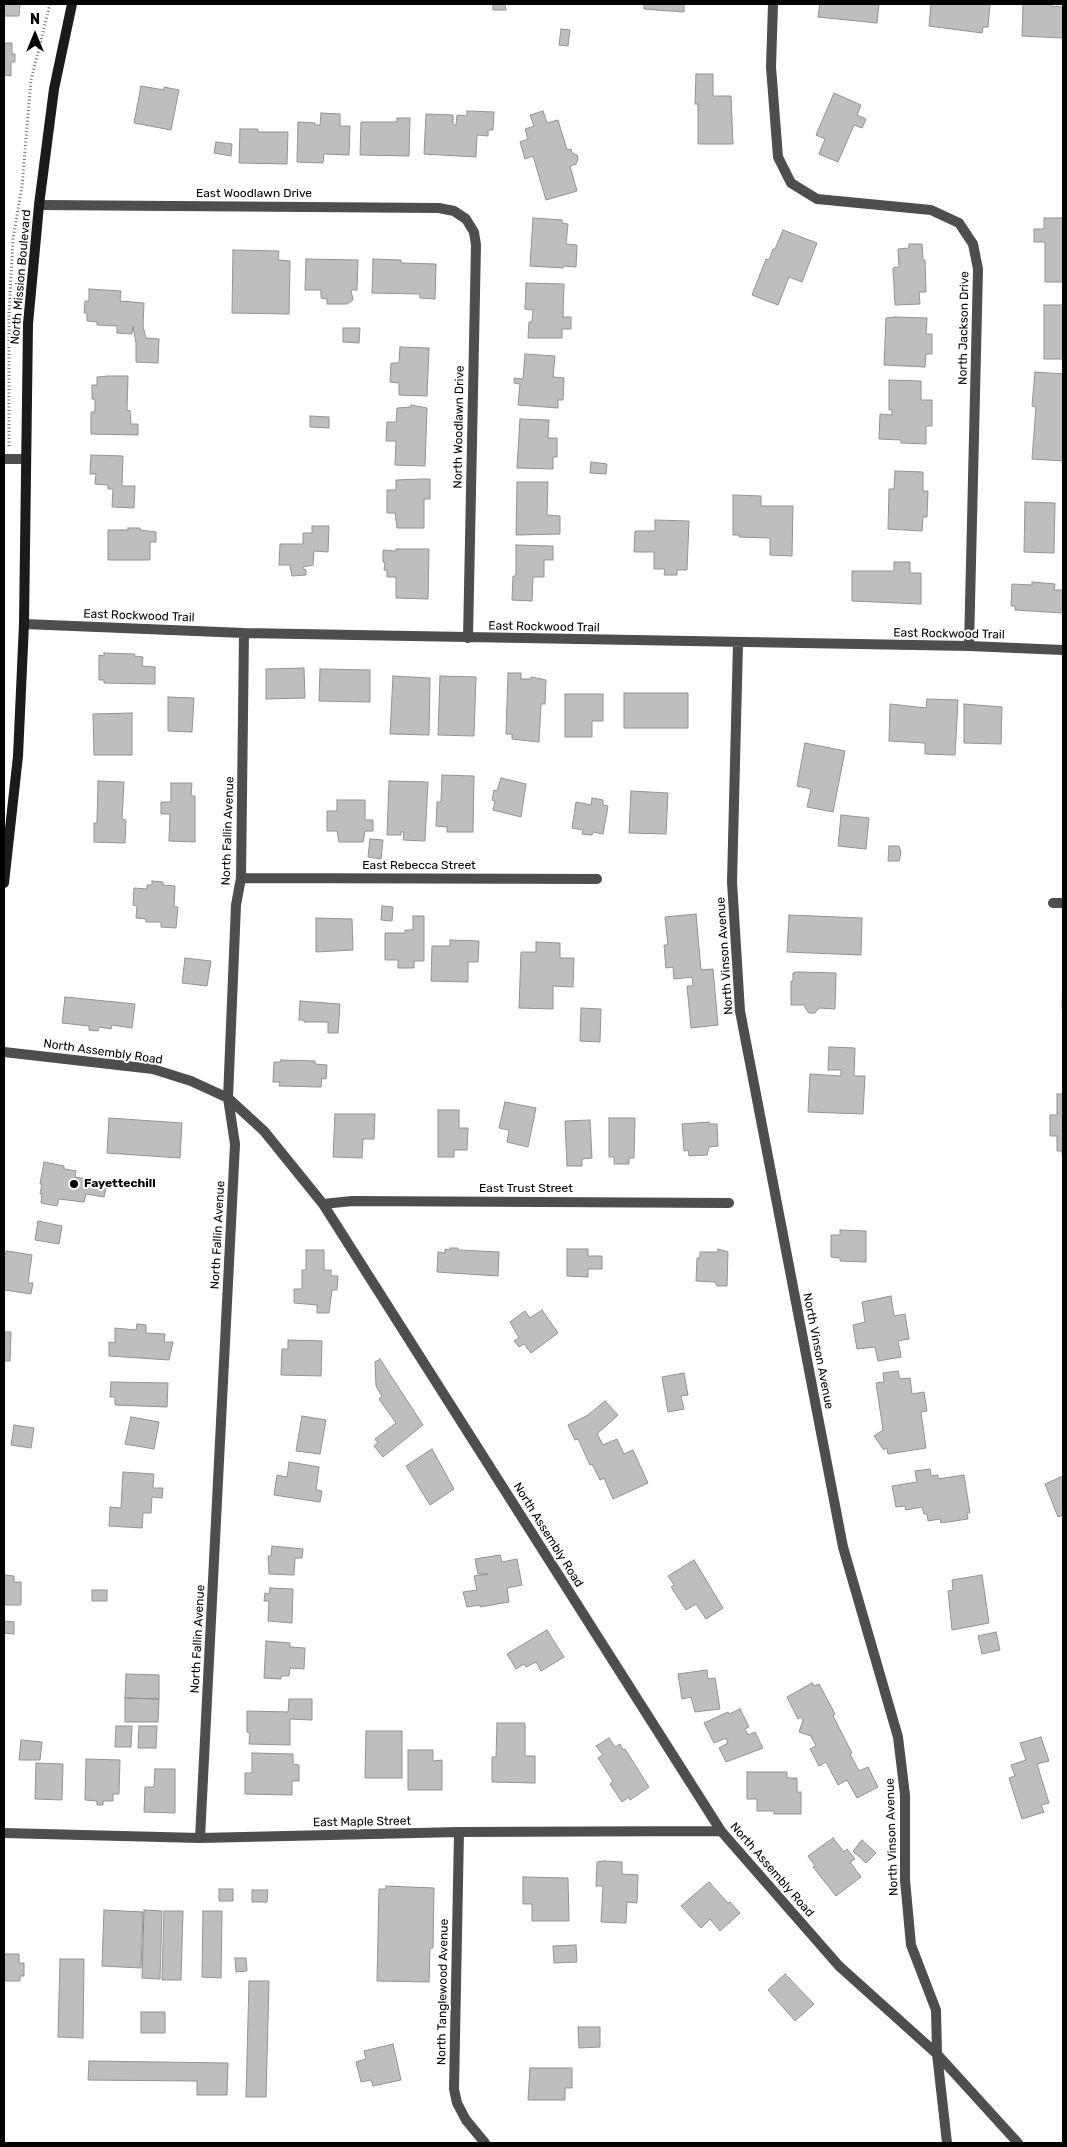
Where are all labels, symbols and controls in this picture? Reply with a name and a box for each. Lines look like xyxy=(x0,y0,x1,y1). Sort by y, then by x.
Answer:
north arrow xyxy=(10,10,60,60)
text: N xyxy=(30,11,40,28)
street label: East Woodlawn Drive xyxy=(196,187,312,201)
street label: North Mission Boulevard xyxy=(8,209,34,345)
street label: North Jackson Drive xyxy=(956,271,972,385)
street label: North Woodlawn Drive xyxy=(451,365,467,489)
street label: East Rockwood Trail xyxy=(83,607,195,625)
street label: East Rockwood Trail xyxy=(488,619,600,635)
street label: East Rockwood Trail xyxy=(893,626,1005,642)
street label: North Fallin Avenue xyxy=(219,776,237,886)
street label: East Rebecca Street xyxy=(362,859,476,873)
street label: North Vinson Avenue xyxy=(714,897,736,1015)
street label: North Assembly Road xyxy=(42,1036,164,1068)
place label: Fayettechill xyxy=(84,1177,156,1191)
marker: Fayettechill xyxy=(68,1178,80,1190)
street label: North Fallin Avenue xyxy=(208,1180,228,1290)
street label: East Trust Street xyxy=(479,1182,573,1196)
street label: North Vinson Avenue xyxy=(800,1292,836,1410)
street label: North Assembly Road xyxy=(510,1480,586,1590)
street label: North Fallin Avenue xyxy=(188,1584,208,1694)
street label: North Vinson Avenue xyxy=(883,1778,901,1896)
street label: East Maple Street xyxy=(313,1814,411,1830)
street label: North Assembly Road xyxy=(727,1820,817,1920)
street label: North Tanglewood Avenue xyxy=(435,1919,451,2065)

